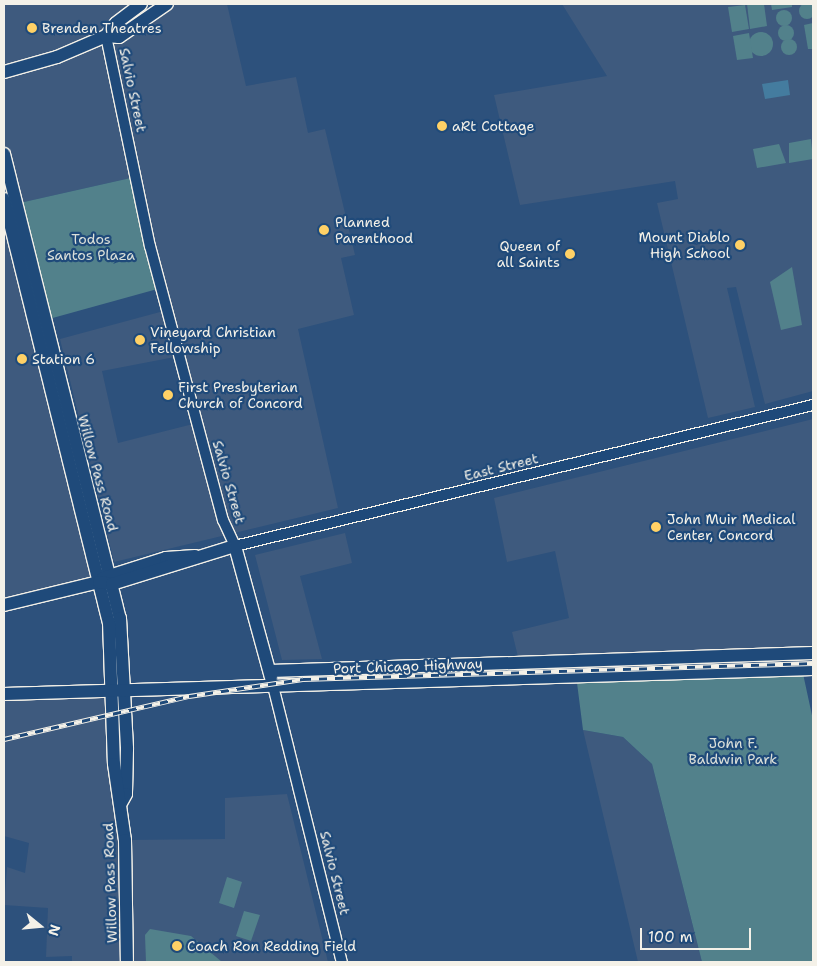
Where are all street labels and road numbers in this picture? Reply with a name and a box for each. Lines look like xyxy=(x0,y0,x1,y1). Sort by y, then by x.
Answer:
street label: Salvio Street xyxy=(116,46,150,134)
street label: Willow Pass Road xyxy=(74,413,122,533)
street label: Salvio Street xyxy=(209,438,249,526)
street label: East Street xyxy=(462,450,540,484)
street label: Port Chicago Highway xyxy=(333,655,483,677)
street label: Willow Pass Road xyxy=(100,823,120,943)
street label: Salvio Street xyxy=(316,829,354,917)

